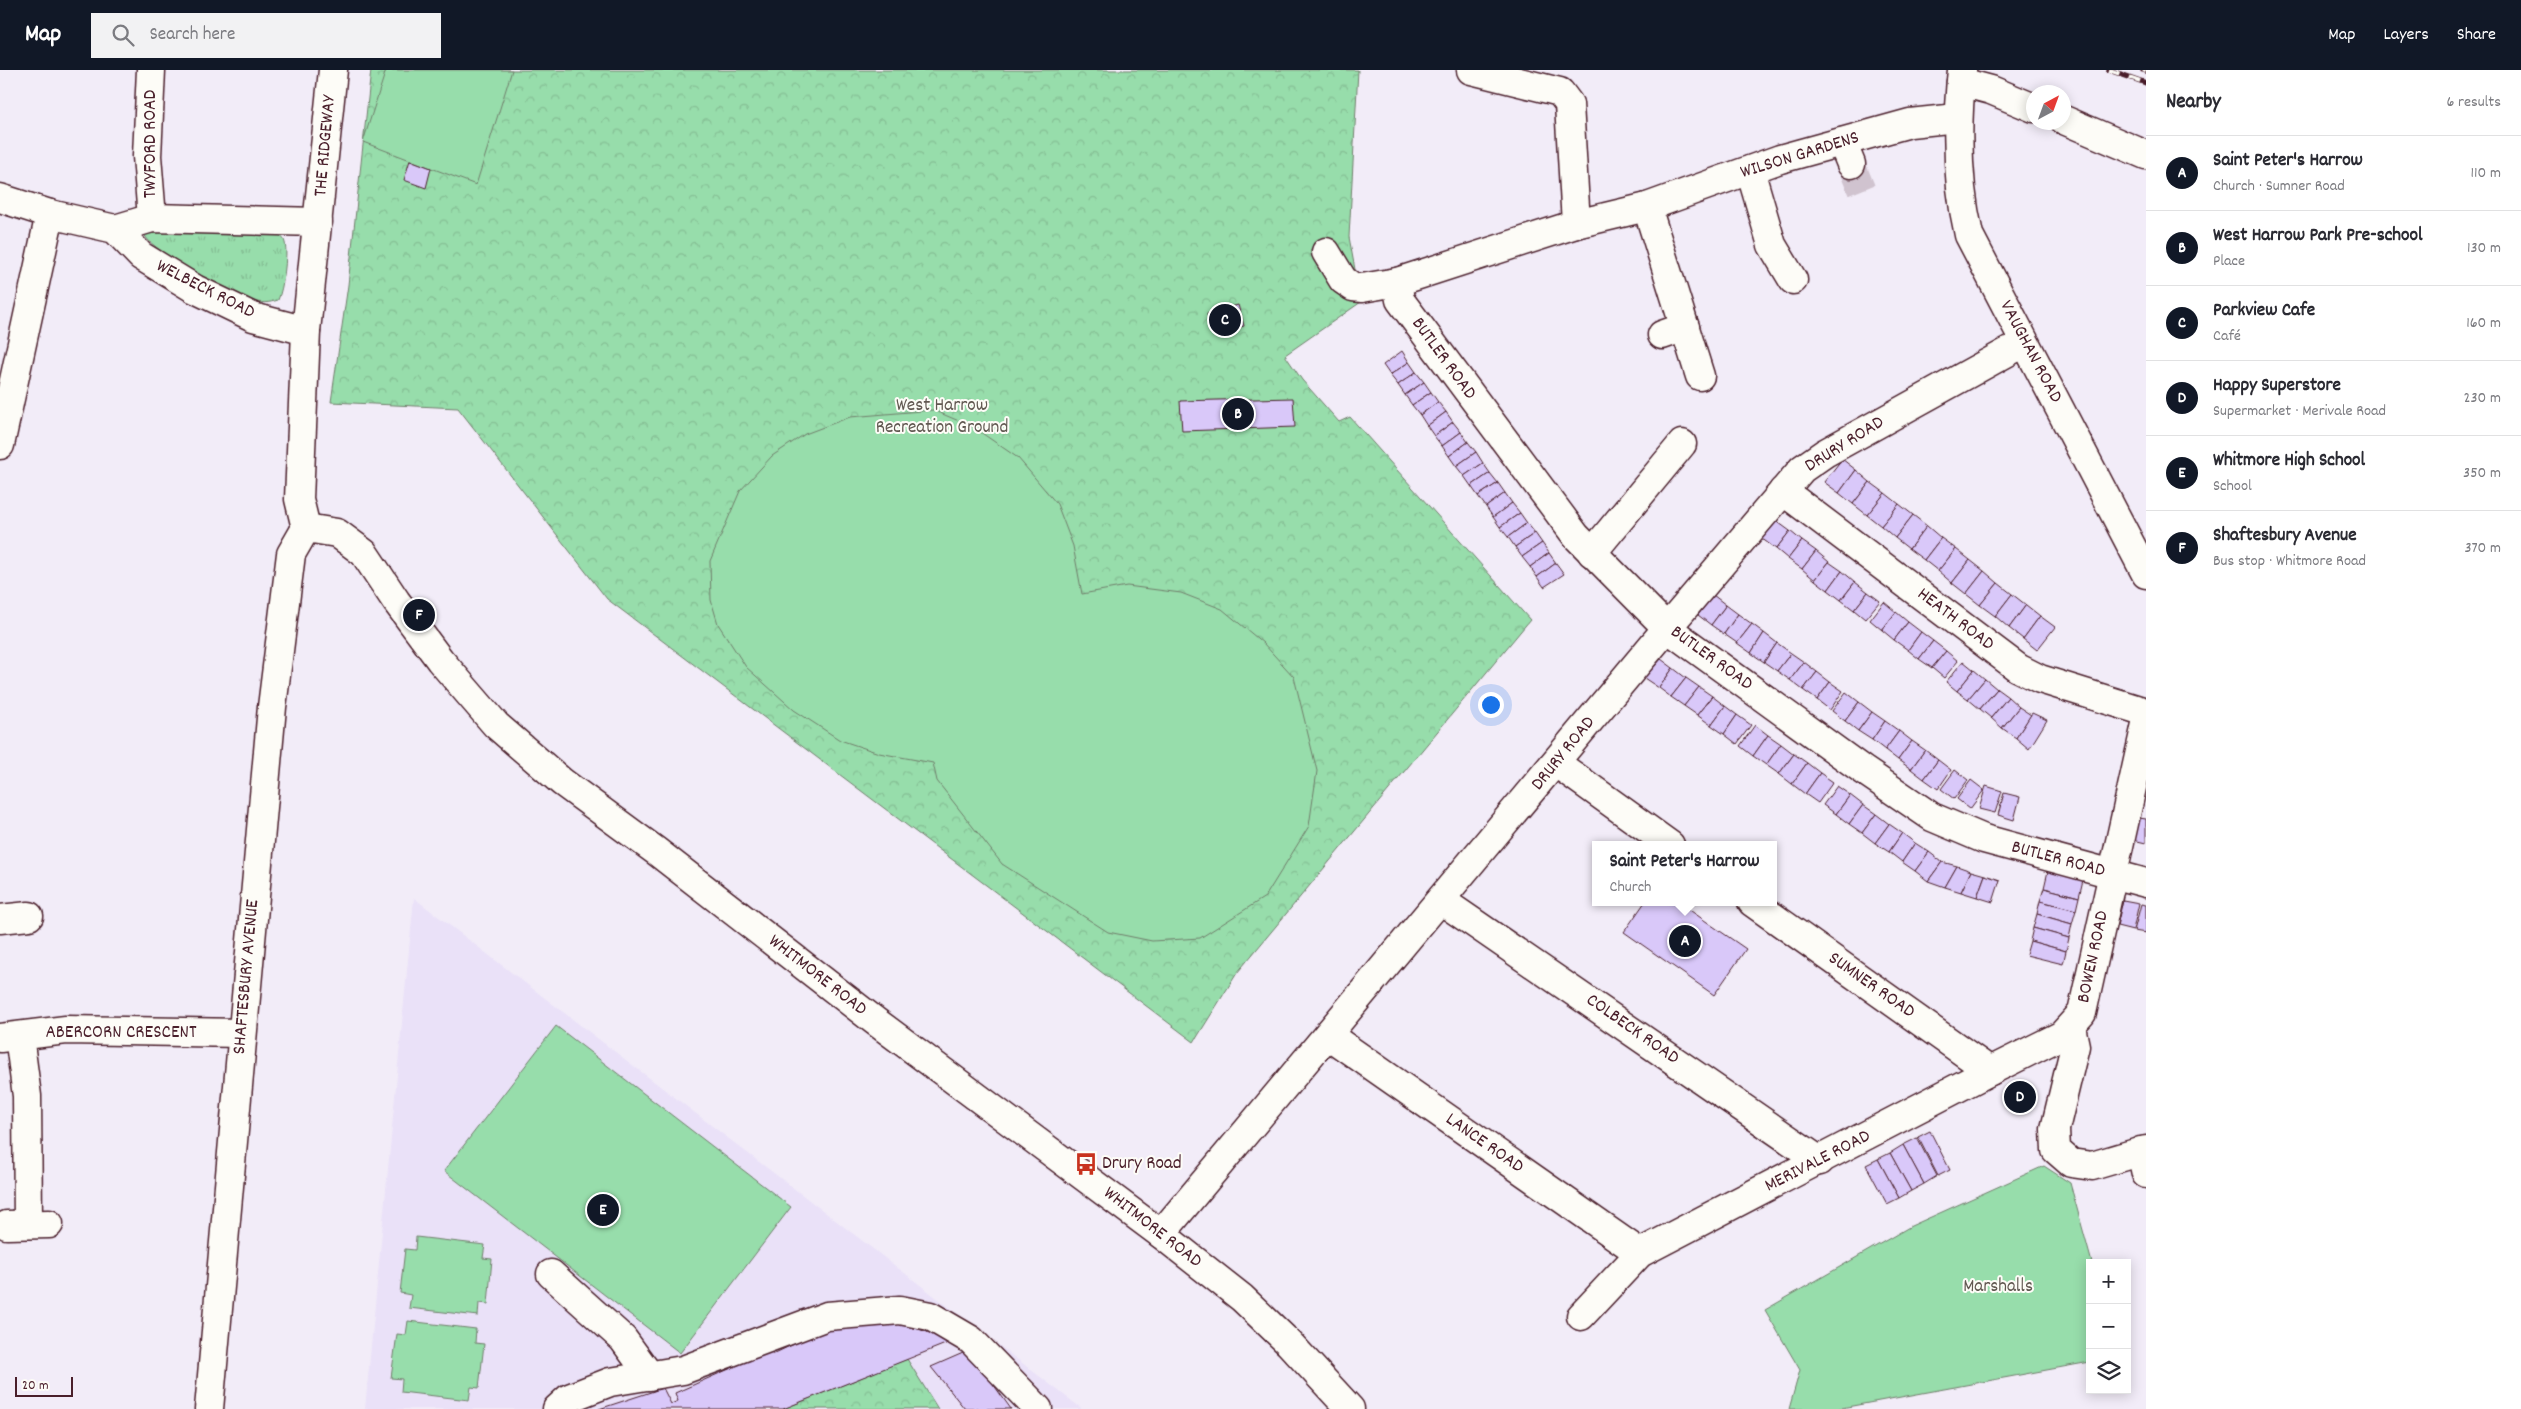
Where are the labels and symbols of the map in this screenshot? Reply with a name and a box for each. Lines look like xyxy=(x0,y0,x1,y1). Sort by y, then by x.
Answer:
north arrow xyxy=(2026,85,2071,130)
street label: TWYFORD ROAD xyxy=(138,90,165,198)
street label: THE RIDGEWAY xyxy=(308,93,344,198)
street label: WILSON GARDENS xyxy=(1737,125,1863,187)
street label: WELBECK ROAD xyxy=(151,254,259,327)
street label: VAUGHAN ROAD xyxy=(1992,296,2068,408)
pin: C xyxy=(1209,301,1241,339)
street label: BUTLER ROAD xyxy=(1404,312,1482,406)
park label: West Harrow Recreation Ground xyxy=(876,393,1008,442)
pin: B xyxy=(1222,395,1254,433)
street label: DRURY ROAD xyxy=(1800,410,1890,480)
street label: HEATH ROAD xyxy=(1911,582,2000,658)
pin: F xyxy=(403,596,435,634)
street label: BUTLER ROAD xyxy=(1664,620,1758,698)
your location xyxy=(1478,692,1504,718)
street label: DRURY ROAD xyxy=(1525,711,1603,797)
street label: BUTLER ROAD xyxy=(2008,835,2108,886)
street label: SHAFTESBURY AVENUE xyxy=(227,898,267,1056)
street label: BOWEN ROAD xyxy=(2071,908,2117,1006)
pin: A xyxy=(1669,922,1701,960)
street label: WHITMORE ROAD xyxy=(762,929,872,1023)
street label: SUMNER ROAD xyxy=(1822,946,1920,1026)
street label: COLBECK ROAD xyxy=(1580,988,1684,1072)
street label: ABERCORN CRESCENT xyxy=(45,1020,197,1047)
pin: D xyxy=(2004,1078,2036,1116)
street label: LANCE ROAD xyxy=(1439,1107,1529,1181)
street label: MERIVALE ROAD xyxy=(1760,1124,1876,1200)
bus stop icon: Drury Road xyxy=(1073,1151,1099,1177)
place label: Drury Road xyxy=(1102,1151,1182,1178)
street label: WHITMORE ROAD xyxy=(1097,1181,1207,1275)
pin: E xyxy=(587,1191,619,1229)
park label: Marshalls xyxy=(1963,1274,2033,1301)
scale bar xyxy=(15,1374,72,1397)

